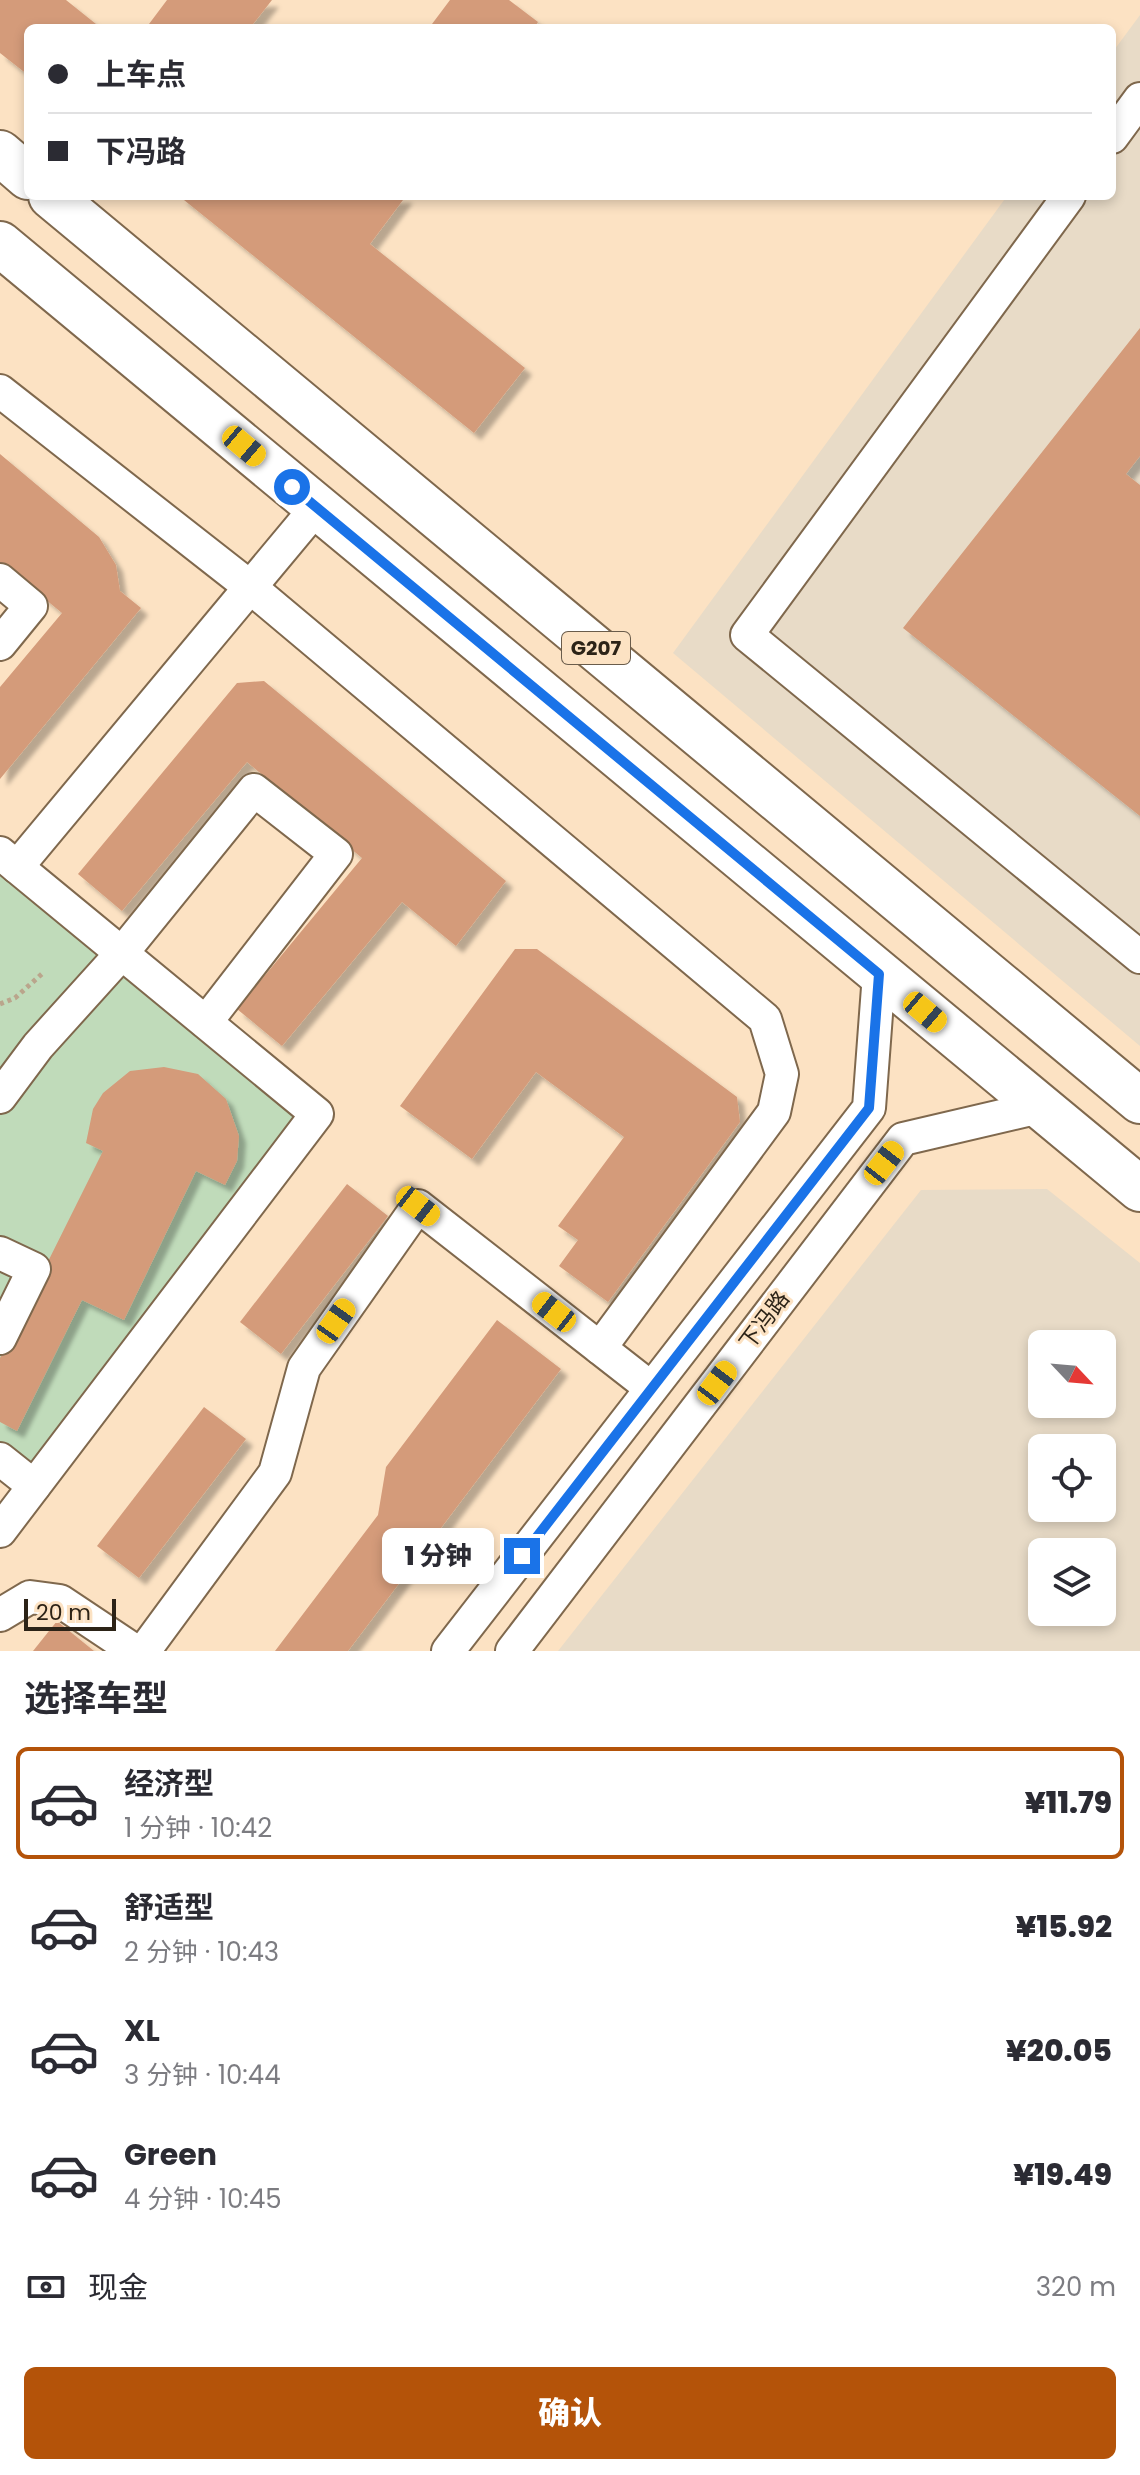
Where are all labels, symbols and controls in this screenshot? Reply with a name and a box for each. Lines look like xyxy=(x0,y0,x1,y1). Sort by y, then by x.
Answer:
text: 上车点 xyxy=(96,53,186,96)
text: 下冯路 xyxy=(96,130,186,173)
car xyxy=(218,421,270,471)
route start xyxy=(274,469,310,505)
road number: G207 xyxy=(562,632,630,664)
car xyxy=(899,987,951,1037)
car xyxy=(860,1137,908,1189)
car xyxy=(392,1182,444,1230)
street label: 下冯路 xyxy=(732,1285,797,1356)
car xyxy=(528,1288,580,1336)
car xyxy=(312,1294,360,1348)
north arrow xyxy=(1028,1330,1116,1418)
map controls xyxy=(1028,1330,1116,1626)
car xyxy=(693,1357,741,1409)
button: locate xyxy=(1028,1434,1116,1522)
callout: 1 分钟 xyxy=(382,1528,494,1584)
text: 1 分钟 xyxy=(404,1538,472,1574)
route end xyxy=(504,1538,540,1574)
button: layers xyxy=(1028,1538,1116,1626)
scale bar xyxy=(24,1595,116,1631)
text: 20 m xyxy=(36,1597,91,1628)
text: 选择车型 xyxy=(24,1673,168,1724)
text: 经济型 xyxy=(124,1762,214,1805)
icon: car xyxy=(28,1767,100,1839)
text: ¥11.79 xyxy=(1025,1781,1112,1824)
text: 1 分钟 · 10:42 xyxy=(124,1810,272,1846)
text: 舒适型 xyxy=(124,1886,214,1929)
icon: car xyxy=(28,1891,100,1963)
text: ¥15.92 xyxy=(1015,1905,1112,1948)
text: 2 分钟 · 10:43 xyxy=(124,1934,279,1970)
text: XL xyxy=(124,2009,160,2052)
icon: car xyxy=(28,2015,100,2087)
text: ¥20.05 xyxy=(1006,2029,1112,2072)
text: 3 分钟 · 10:44 xyxy=(124,2057,281,2093)
text: Green xyxy=(124,2133,217,2176)
icon: car xyxy=(28,2139,100,2211)
text: ¥19.49 xyxy=(1013,2153,1112,2196)
text: 4 分钟 · 10:45 xyxy=(124,2181,282,2217)
icon: cash xyxy=(24,2265,68,2309)
text: 现金 xyxy=(88,2266,148,2309)
text: 320 m xyxy=(1036,2269,1116,2305)
button: 确认 xyxy=(24,2367,1116,2459)

